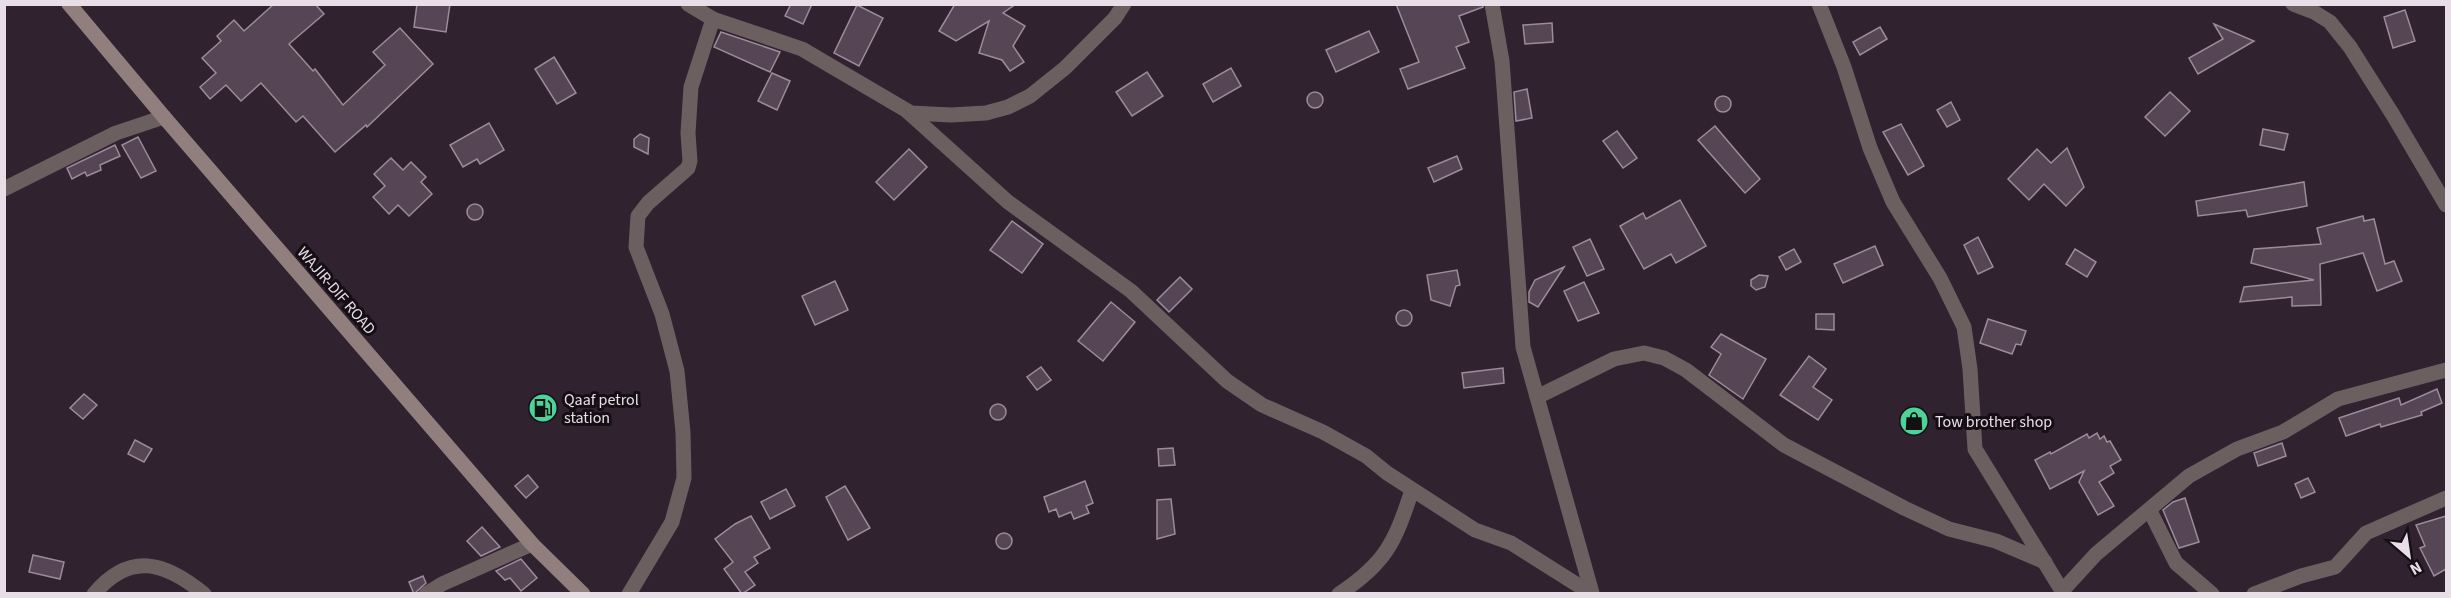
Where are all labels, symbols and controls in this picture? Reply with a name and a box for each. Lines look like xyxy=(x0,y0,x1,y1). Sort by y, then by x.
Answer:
street label: WAJIR-DIF ROAD xyxy=(292,242,381,339)
place label: Qaaf petrol station xyxy=(564,389,639,429)
fuel station icon: Qaaf petrol station xyxy=(527,392,559,424)
shop icon: Tow brother shop xyxy=(1898,405,1930,437)
place label: Tow brother shop xyxy=(1935,411,2052,433)
north arrow xyxy=(2379,526,2439,586)
text: N xyxy=(2406,556,2426,580)

